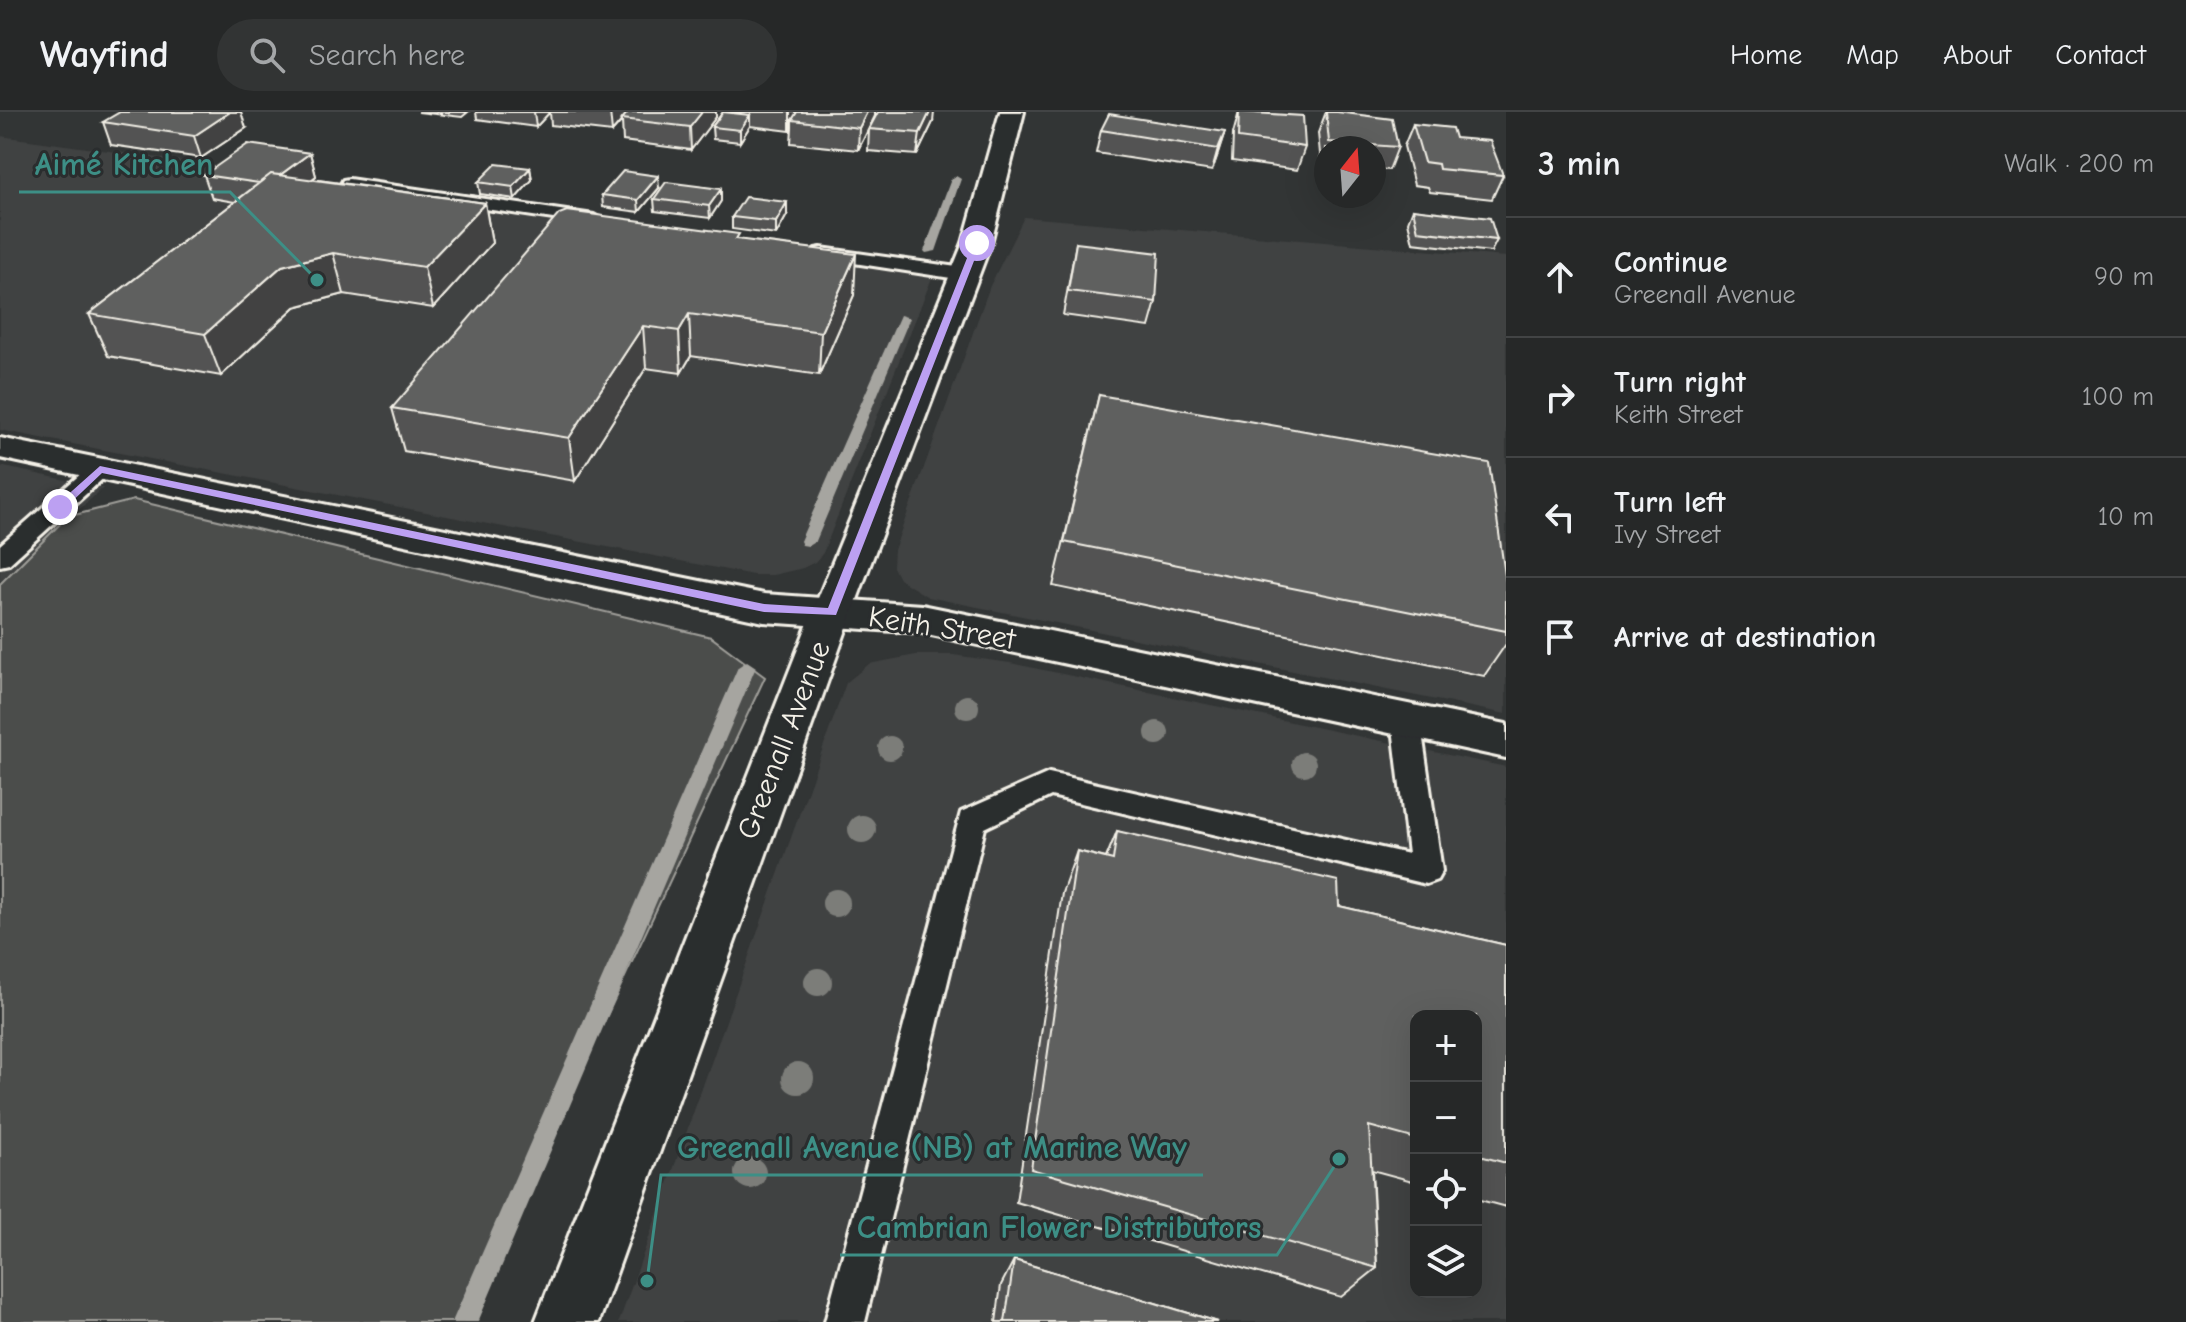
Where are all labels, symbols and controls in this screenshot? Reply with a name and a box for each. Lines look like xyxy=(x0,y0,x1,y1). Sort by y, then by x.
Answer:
search box xyxy=(217,19,777,91)
text: Wayfind xyxy=(40,33,169,77)
icon: search xyxy=(245,33,289,77)
text: Search here xyxy=(309,38,465,73)
text: Home xyxy=(1730,39,1802,71)
text: Map xyxy=(1846,39,1899,71)
text: About xyxy=(1943,39,2011,71)
text: Contact xyxy=(2055,39,2146,71)
callout: Aimé Kitchen xyxy=(19,136,230,192)
north arrow xyxy=(1314,136,1386,208)
text: 3 min xyxy=(1538,144,1621,184)
text: Aimé Kitchen xyxy=(35,146,213,183)
text: Walk · 200 m xyxy=(2004,149,2154,179)
route start xyxy=(959,225,995,261)
text: Continue xyxy=(1614,245,1728,280)
icon: ahead xyxy=(1538,255,1582,299)
text: 90 m xyxy=(2094,262,2154,292)
text: Greenall Avenue xyxy=(1614,280,1796,310)
text: Turn right xyxy=(1614,365,1746,400)
icon: right xyxy=(1538,375,1582,419)
text: 100 m xyxy=(2082,382,2154,412)
text: Keith Street xyxy=(1614,400,1743,430)
text: Turn left xyxy=(1614,485,1726,520)
route end xyxy=(42,489,78,525)
icon: left xyxy=(1538,495,1582,539)
text: 10 m xyxy=(2098,502,2154,532)
text: Ivy Street xyxy=(1614,520,1720,550)
street label: Keith Street xyxy=(866,599,1019,657)
icon: arrive xyxy=(1538,615,1582,659)
text: Arrive at destination xyxy=(1614,620,1876,655)
street label: Greenall Avenue xyxy=(730,636,838,844)
map controls xyxy=(1410,1010,1482,1298)
button: + xyxy=(1410,1010,1482,1082)
button: − xyxy=(1410,1082,1482,1154)
callout: Greenall Avenue (NB) at Marine Way xyxy=(661,1119,1203,1175)
text: Greenall Avenue (NB) at Marine Way xyxy=(677,1129,1187,1166)
button: locate xyxy=(1410,1154,1482,1226)
callout: Cambrian Flower Distributors xyxy=(840,1199,1277,1255)
text: Cambrian Flower Distributors xyxy=(857,1209,1261,1246)
button: layers xyxy=(1410,1226,1482,1298)

